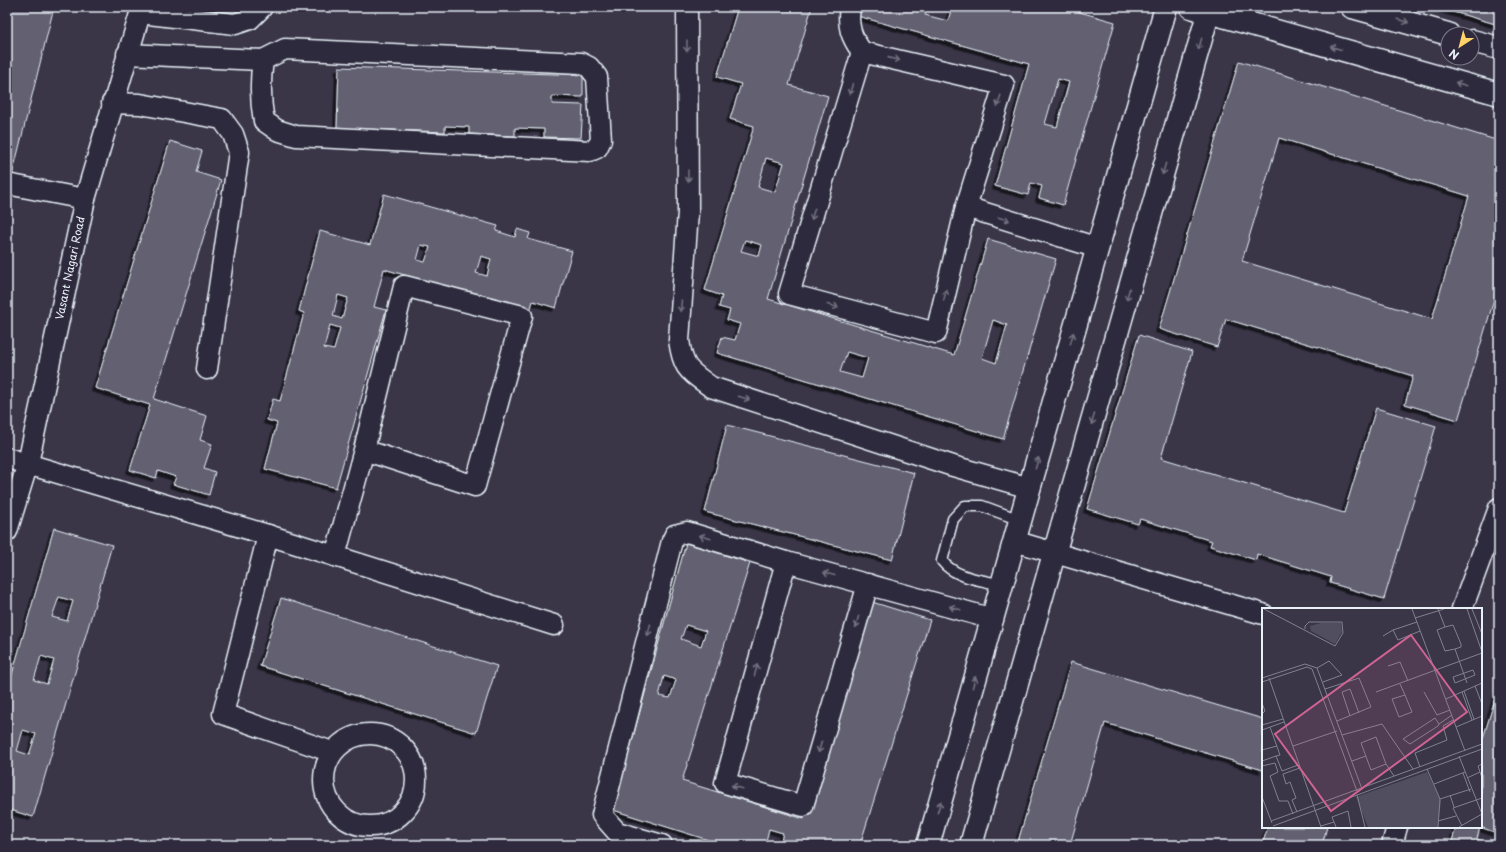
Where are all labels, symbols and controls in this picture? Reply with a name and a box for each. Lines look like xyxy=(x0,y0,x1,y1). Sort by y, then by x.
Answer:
one-way arrow xyxy=(1396,18,1409,25)
north arrow xyxy=(1440,26,1480,66)
one-way arrow xyxy=(1196,38,1203,51)
one-way arrow xyxy=(683,39,691,52)
one-way arrow xyxy=(1330,44,1343,51)
text: N xyxy=(1445,45,1462,64)
one-way arrow xyxy=(887,56,900,64)
one-way arrow xyxy=(1455,80,1468,87)
one-way arrow xyxy=(847,83,854,96)
one-way arrow xyxy=(995,94,1002,107)
one-way arrow xyxy=(1160,163,1167,176)
one-way arrow xyxy=(684,169,692,182)
one-way arrow xyxy=(809,207,816,220)
street label: Vasant Nagari Road xyxy=(50,215,89,321)
one-way arrow xyxy=(997,216,1010,223)
one-way arrow xyxy=(1124,288,1131,301)
one-way arrow xyxy=(942,289,950,302)
one-way arrow xyxy=(678,299,685,312)
one-way arrow xyxy=(826,302,839,310)
one-way arrow xyxy=(1069,332,1076,345)
one-way arrow xyxy=(737,395,750,402)
one-way arrow xyxy=(1088,413,1096,426)
one-way arrow xyxy=(1034,457,1041,470)
one-way arrow xyxy=(698,533,711,540)
one-way arrow xyxy=(823,570,836,577)
one-way arrow xyxy=(949,604,962,611)
inset map xyxy=(1262,608,1482,828)
one-way arrow xyxy=(853,615,860,628)
one-way arrow xyxy=(645,623,652,636)
one-way arrow xyxy=(753,663,761,676)
one-way arrow xyxy=(971,676,978,689)
one-way arrow xyxy=(816,740,823,753)
one-way arrow xyxy=(731,783,744,790)
one-way arrow xyxy=(936,801,943,814)

